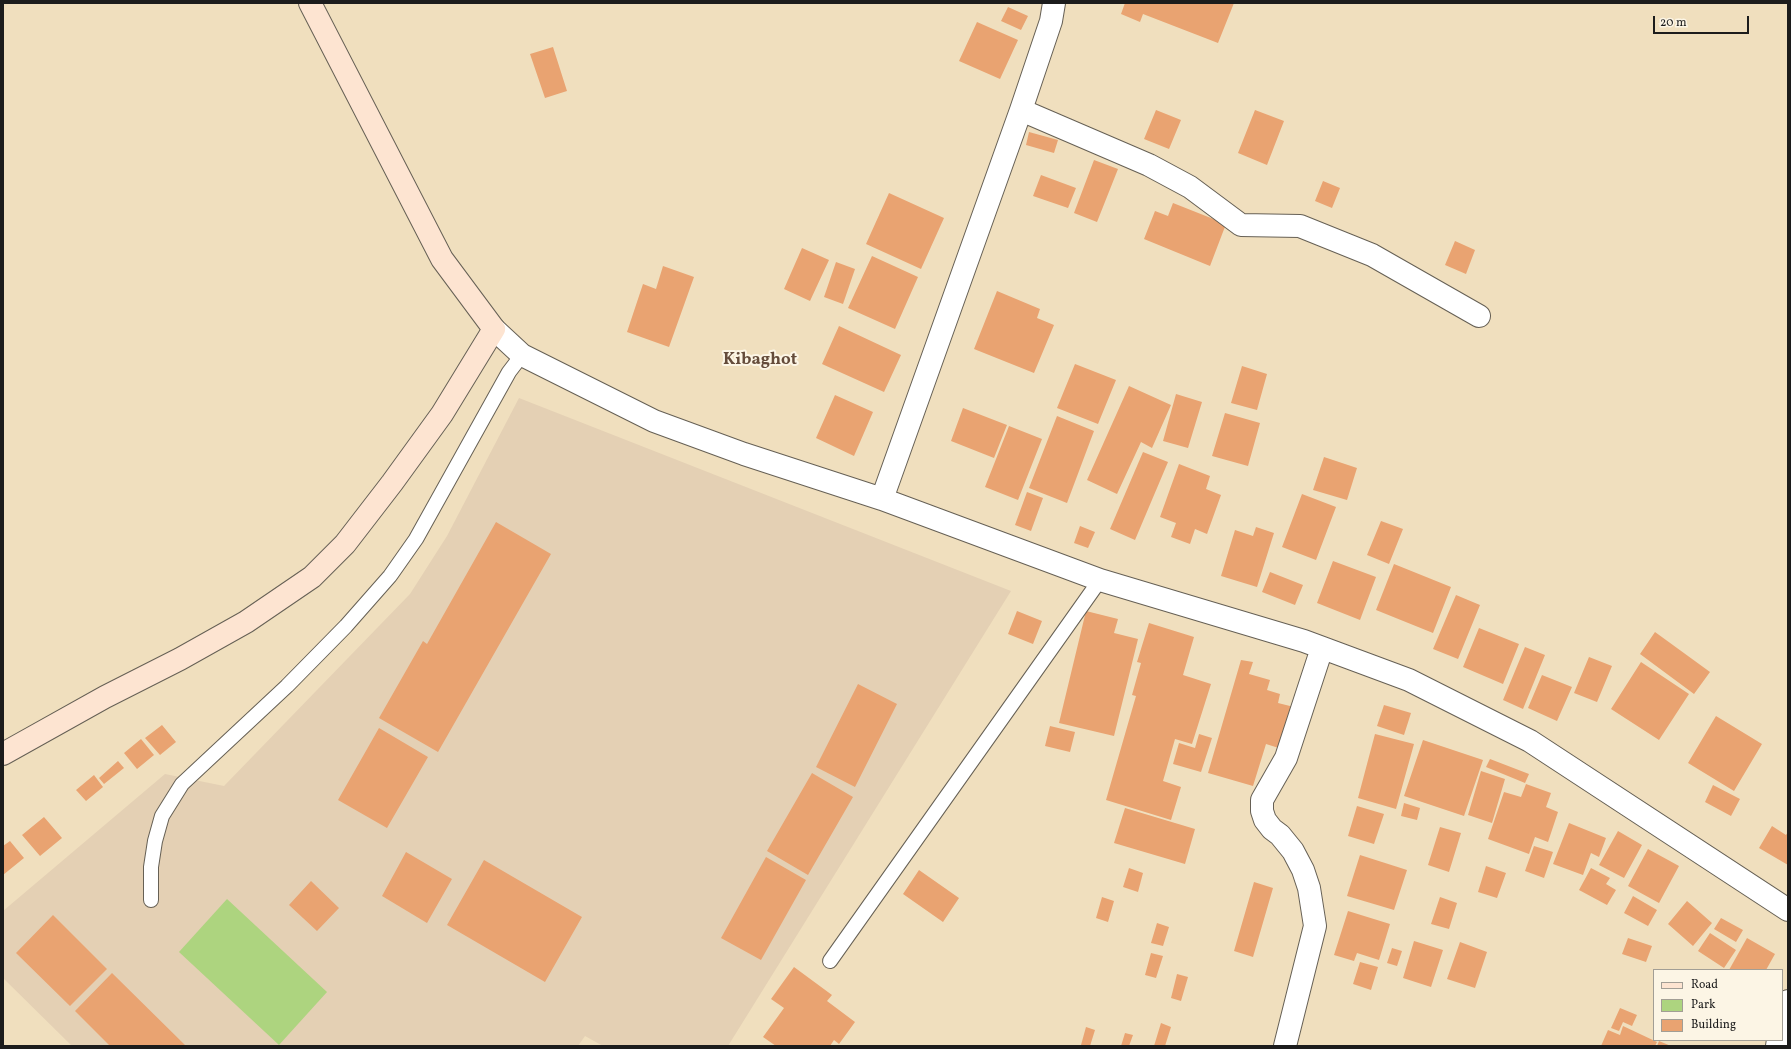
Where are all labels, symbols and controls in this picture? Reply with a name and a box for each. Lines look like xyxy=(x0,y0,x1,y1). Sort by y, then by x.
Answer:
scale bar xyxy=(1655,8,1751,34)
text: 20 m xyxy=(1660,15,1687,31)
district label: Kibaghot xyxy=(723,351,797,371)
legend xyxy=(1653,969,1783,1041)
text: Road xyxy=(1691,977,1718,993)
text: Park xyxy=(1691,997,1716,1013)
text: Building xyxy=(1691,1017,1736,1033)

